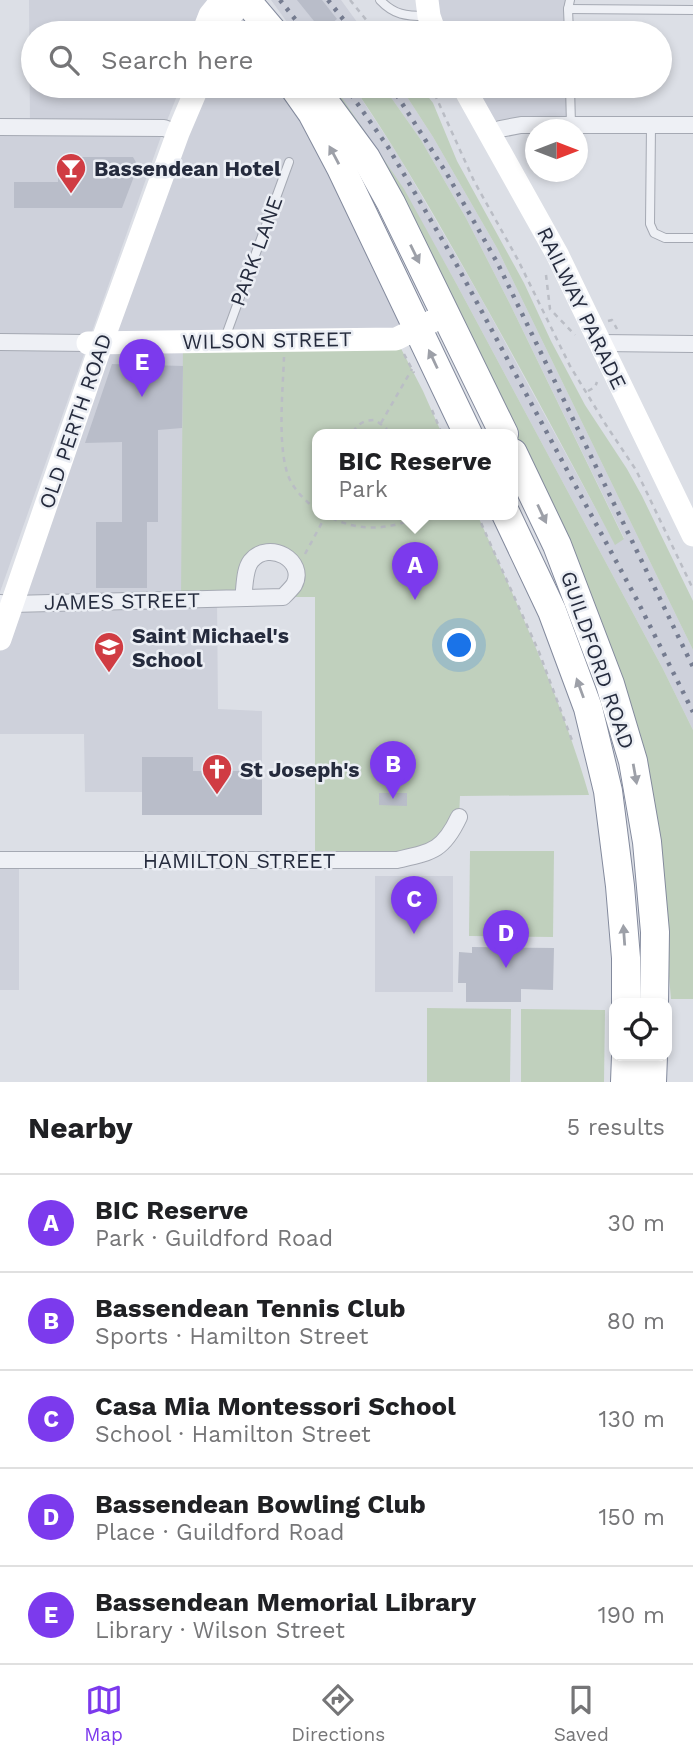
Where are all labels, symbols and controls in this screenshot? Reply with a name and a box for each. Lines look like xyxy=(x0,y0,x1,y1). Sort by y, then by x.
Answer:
search box xyxy=(21,21,672,98)
icon: search xyxy=(45,41,83,79)
text: Search here xyxy=(101,45,253,75)
north arrow xyxy=(525,119,588,182)
one-way arrow xyxy=(328,145,340,164)
bar icon: Bassendean Hotel xyxy=(54,151,88,195)
place label: Bassendean Hotel xyxy=(94,156,281,181)
street label: PARK LANE xyxy=(224,192,288,310)
street label: RAILWAY PARADE xyxy=(532,223,632,393)
one-way arrow xyxy=(409,244,421,264)
street label: WILSON STREET xyxy=(182,326,352,354)
street label: OLD PERTH ROAD xyxy=(33,330,117,512)
pin: E xyxy=(119,339,165,397)
one-way arrow xyxy=(427,349,438,370)
popup xyxy=(312,429,518,520)
text: BIC Reserve xyxy=(338,446,492,476)
text: Park xyxy=(338,476,388,503)
one-way arrow xyxy=(537,504,548,524)
pin: A xyxy=(392,542,438,600)
street label: GUILDFORD ROAD xyxy=(556,568,640,752)
street label: JAMES STREET xyxy=(44,587,201,615)
place label: Saint Michael's School xyxy=(132,623,289,672)
your location xyxy=(442,628,476,662)
school or university icon: Saint Michael's School xyxy=(92,630,126,674)
one-way arrow xyxy=(574,677,585,698)
pin: B xyxy=(370,741,416,799)
church icon: St Joseph's xyxy=(200,752,234,796)
place label: St Joseph's xyxy=(240,757,360,782)
one-way arrow xyxy=(630,763,641,785)
street label: HAMILTON STREET xyxy=(143,848,336,873)
pin: C xyxy=(391,876,437,934)
pin: D xyxy=(483,910,529,968)
one-way arrow xyxy=(618,924,629,946)
map controls xyxy=(609,998,672,1061)
button: locate xyxy=(609,998,672,1061)
text: Nearby xyxy=(28,1110,133,1145)
text: 5 results xyxy=(567,1114,665,1141)
text: BIC Reserve xyxy=(95,1195,248,1225)
text: A xyxy=(43,1210,59,1237)
text: 30 m xyxy=(608,1210,665,1237)
text: Park · Guildford Road xyxy=(95,1225,333,1252)
text: Bassendean Tennis Club xyxy=(95,1293,406,1323)
text: B xyxy=(43,1308,59,1335)
text: 80 m xyxy=(607,1308,665,1335)
text: Sports · Hamilton Street xyxy=(95,1323,368,1350)
text: Casa Mia Montessori School xyxy=(95,1391,456,1421)
text: C xyxy=(43,1406,59,1433)
text: 130 m xyxy=(599,1406,665,1433)
text: School · Hamilton Street xyxy=(95,1421,371,1448)
text: Bassendean Bowling Club xyxy=(95,1489,426,1519)
text: D xyxy=(43,1504,59,1531)
text: 150 m xyxy=(599,1504,665,1531)
text: Place · Guildford Road xyxy=(95,1519,344,1546)
text: Bassendean Memorial Library xyxy=(95,1587,476,1617)
text: E xyxy=(44,1602,58,1629)
text: 190 m xyxy=(598,1602,665,1629)
text: Library · Wilson Street xyxy=(95,1617,345,1644)
tab: Map xyxy=(84,1681,123,1746)
tab: Directions xyxy=(291,1681,385,1746)
tab: Saved xyxy=(554,1681,609,1746)

